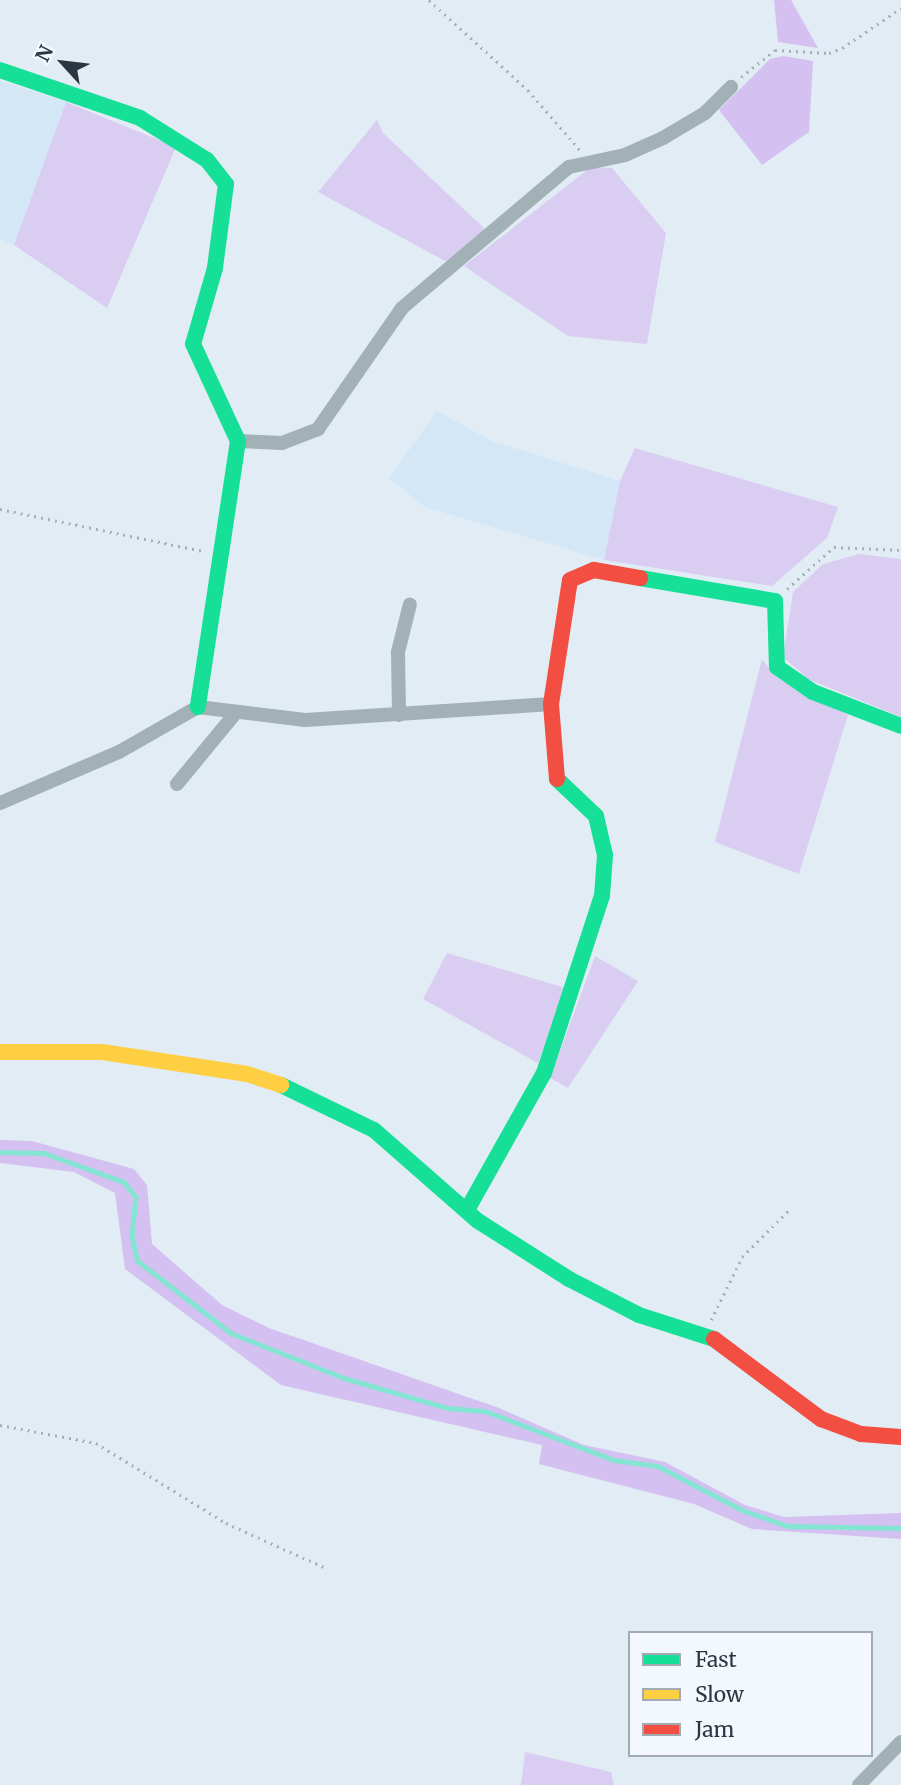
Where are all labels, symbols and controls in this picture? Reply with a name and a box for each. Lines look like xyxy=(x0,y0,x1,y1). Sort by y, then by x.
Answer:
north arrow xyxy=(28,28,98,98)
text: N xyxy=(30,41,58,66)
legend xyxy=(628,1631,873,1757)
text: Fast xyxy=(695,1646,737,1673)
text: Slow xyxy=(695,1681,744,1708)
text: Jam xyxy=(695,1716,734,1743)

